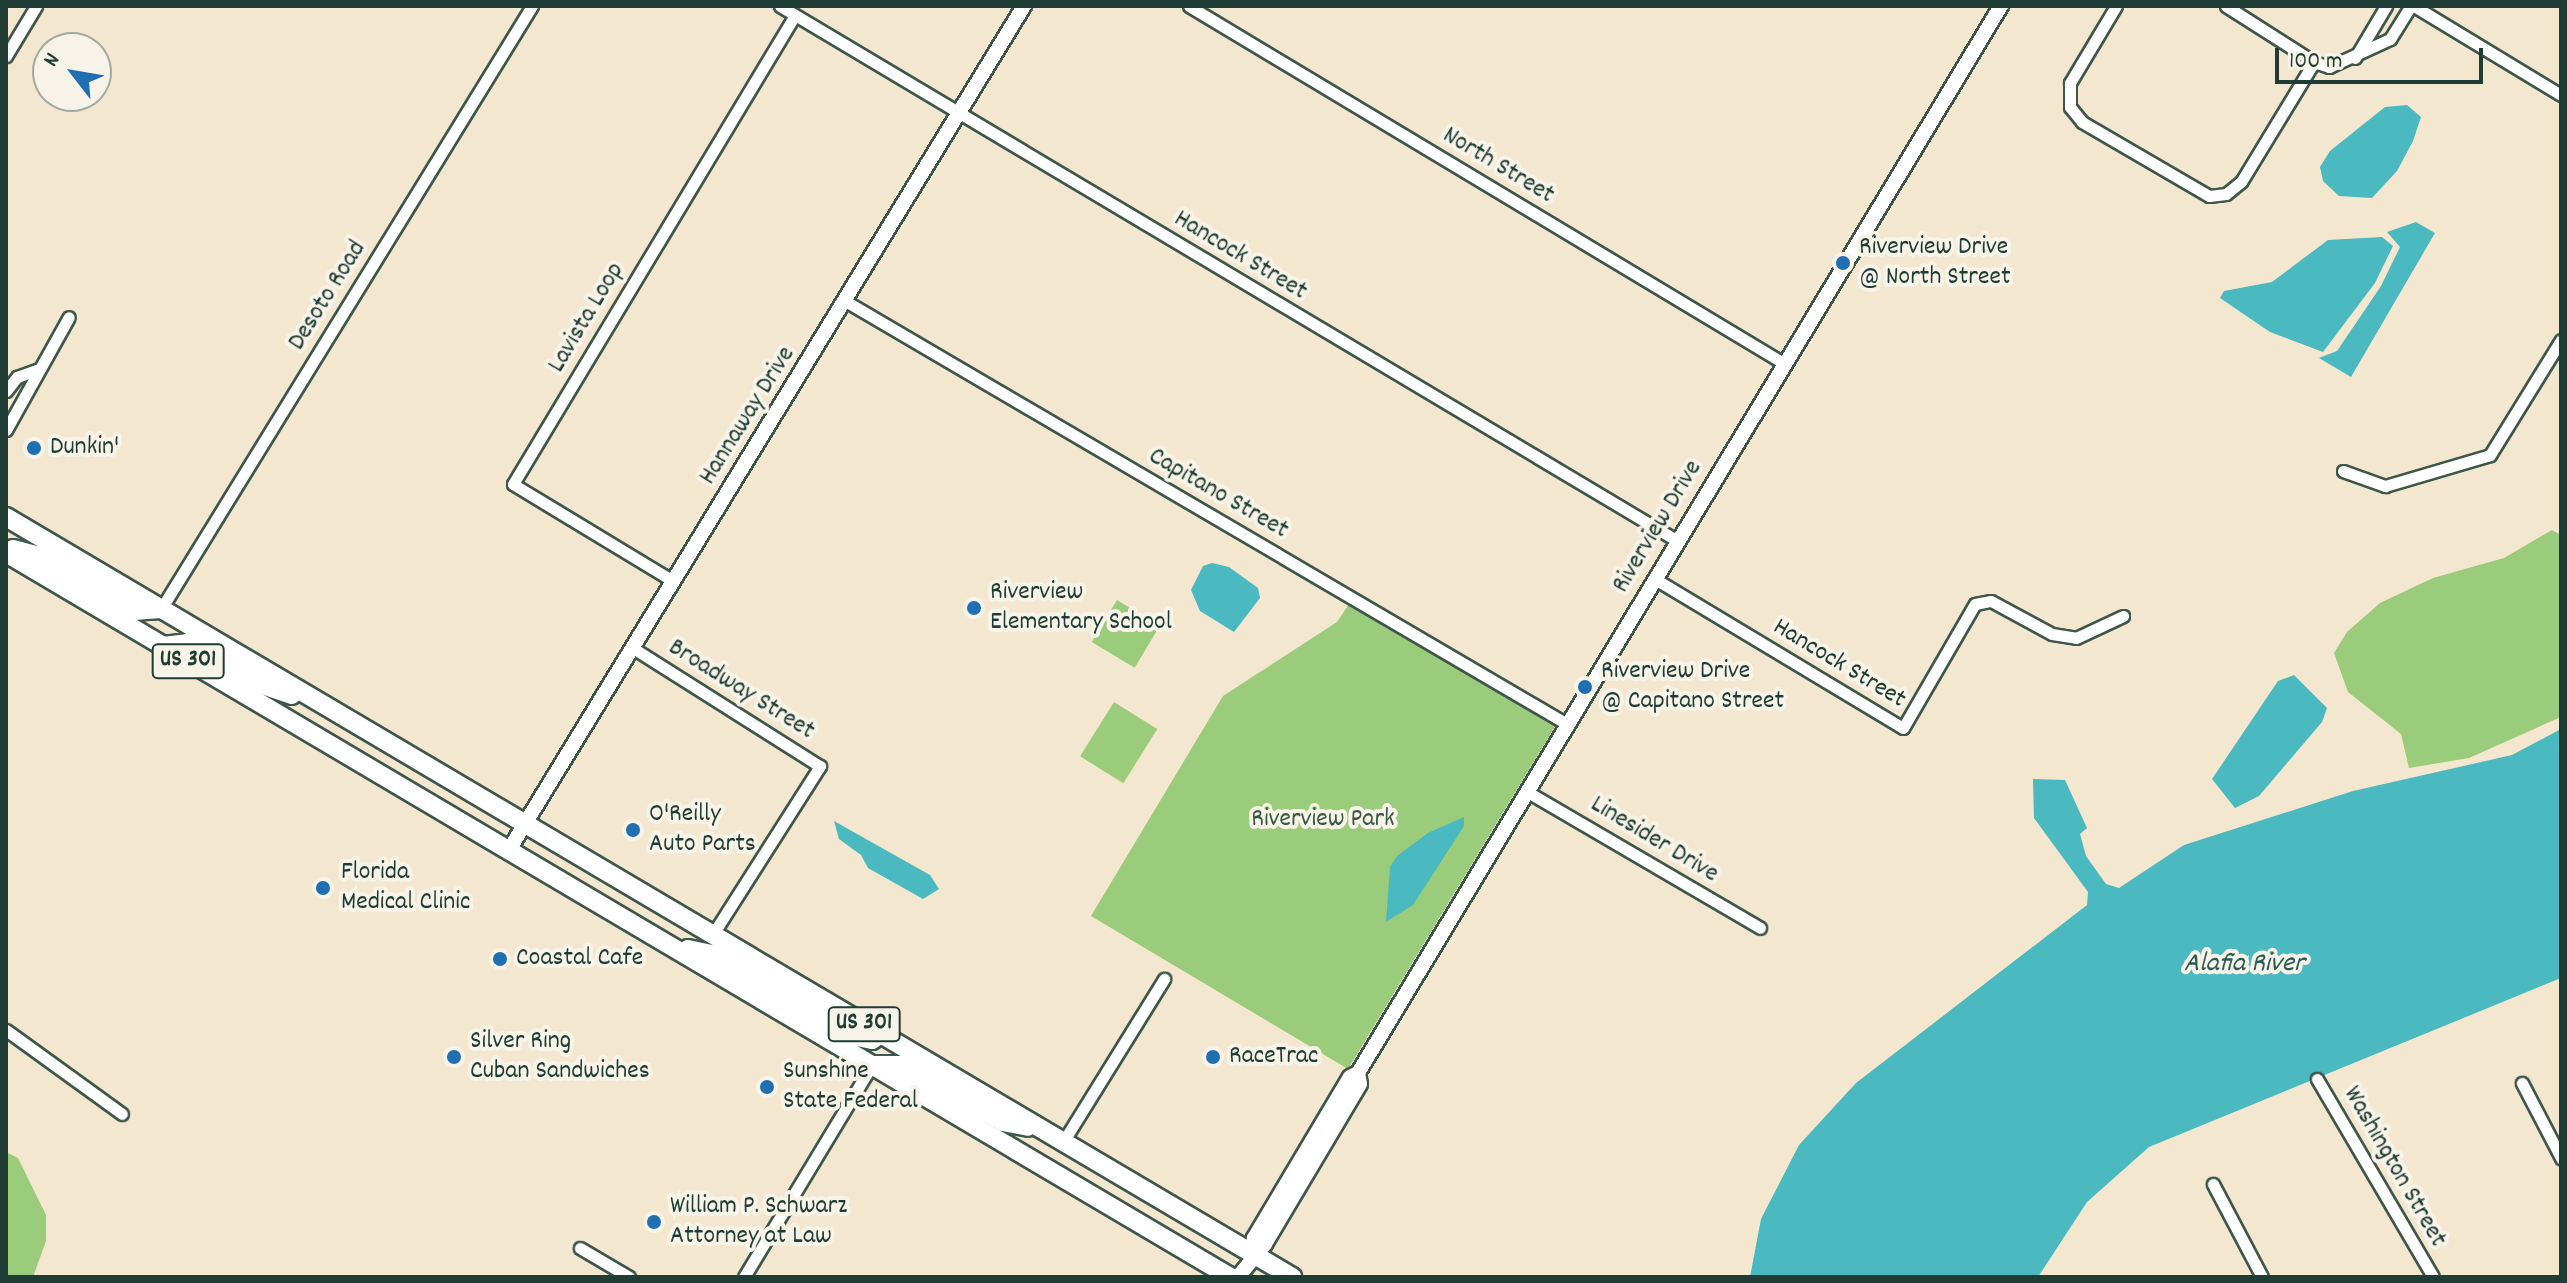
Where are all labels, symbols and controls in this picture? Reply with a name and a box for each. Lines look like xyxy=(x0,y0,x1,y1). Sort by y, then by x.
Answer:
north arrow xyxy=(32,32,112,112)
scale bar xyxy=(2279,32,2487,82)
text: 100 m xyxy=(2289,45,2342,79)
text: N xyxy=(37,48,69,73)
street label: North Street xyxy=(1437,121,1559,211)
street label: Hancock Street xyxy=(1168,204,1312,308)
place label: Riverview Drive @ North Street xyxy=(1859,232,2010,294)
street label: Desoto Road xyxy=(282,236,374,356)
marker: Riverview Drive @ North Street xyxy=(1834,254,1852,272)
street label: Lavista Loop xyxy=(542,257,632,379)
street label: Hannaway Drive xyxy=(693,341,803,491)
place label: Dunkin' xyxy=(50,432,119,464)
marker: Dunkin' xyxy=(25,439,43,457)
street label: Capitano Street xyxy=(1143,441,1293,547)
street label: Riverview Drive xyxy=(1606,455,1710,599)
place label: Riverview Elementary School xyxy=(990,577,1172,638)
marker: Riverview Elementary School xyxy=(965,599,983,617)
street label: Hancock Street xyxy=(1767,612,1911,716)
street label: Broadway Street xyxy=(662,633,820,747)
road number: US 301 xyxy=(150,641,226,681)
place label: Riverview Drive @ Capitano Street xyxy=(1601,656,1784,718)
marker: Riverview Drive @ Capitano Street xyxy=(1576,678,1594,696)
street label: Linesider Drive xyxy=(1584,790,1724,890)
place label: O'Reilly Auto Parts xyxy=(649,799,756,860)
park label: Riverview Park xyxy=(1251,804,1395,836)
marker: O'Reilly Auto Parts xyxy=(624,821,642,839)
place label: Florida Medical Clinic xyxy=(341,857,470,918)
marker: Florida Medical Clinic xyxy=(312,877,334,899)
place label: Coastal Cafe xyxy=(516,943,643,975)
water label: Alafia River xyxy=(2184,948,2304,982)
marker: Coastal Cafe xyxy=(491,950,509,968)
road number: US 301 xyxy=(826,1004,902,1044)
place label: Silver Ring Cuban Sandwiches xyxy=(470,1026,650,1088)
place label: RaceTrac xyxy=(1229,1041,1318,1073)
marker: Silver Ring Cuban Sandwiches xyxy=(445,1048,463,1066)
marker: RaceTrac xyxy=(1204,1048,1222,1066)
place label: Sunshine State Federal xyxy=(783,1056,918,1118)
marker: Sunshine State Federal xyxy=(758,1078,776,1096)
street label: Washington Street xyxy=(2335,1081,2453,1253)
place label: William P. Schwarz Attorney at Law xyxy=(670,1191,847,1252)
marker: William P. Schwarz Attorney at Law xyxy=(645,1213,663,1231)

